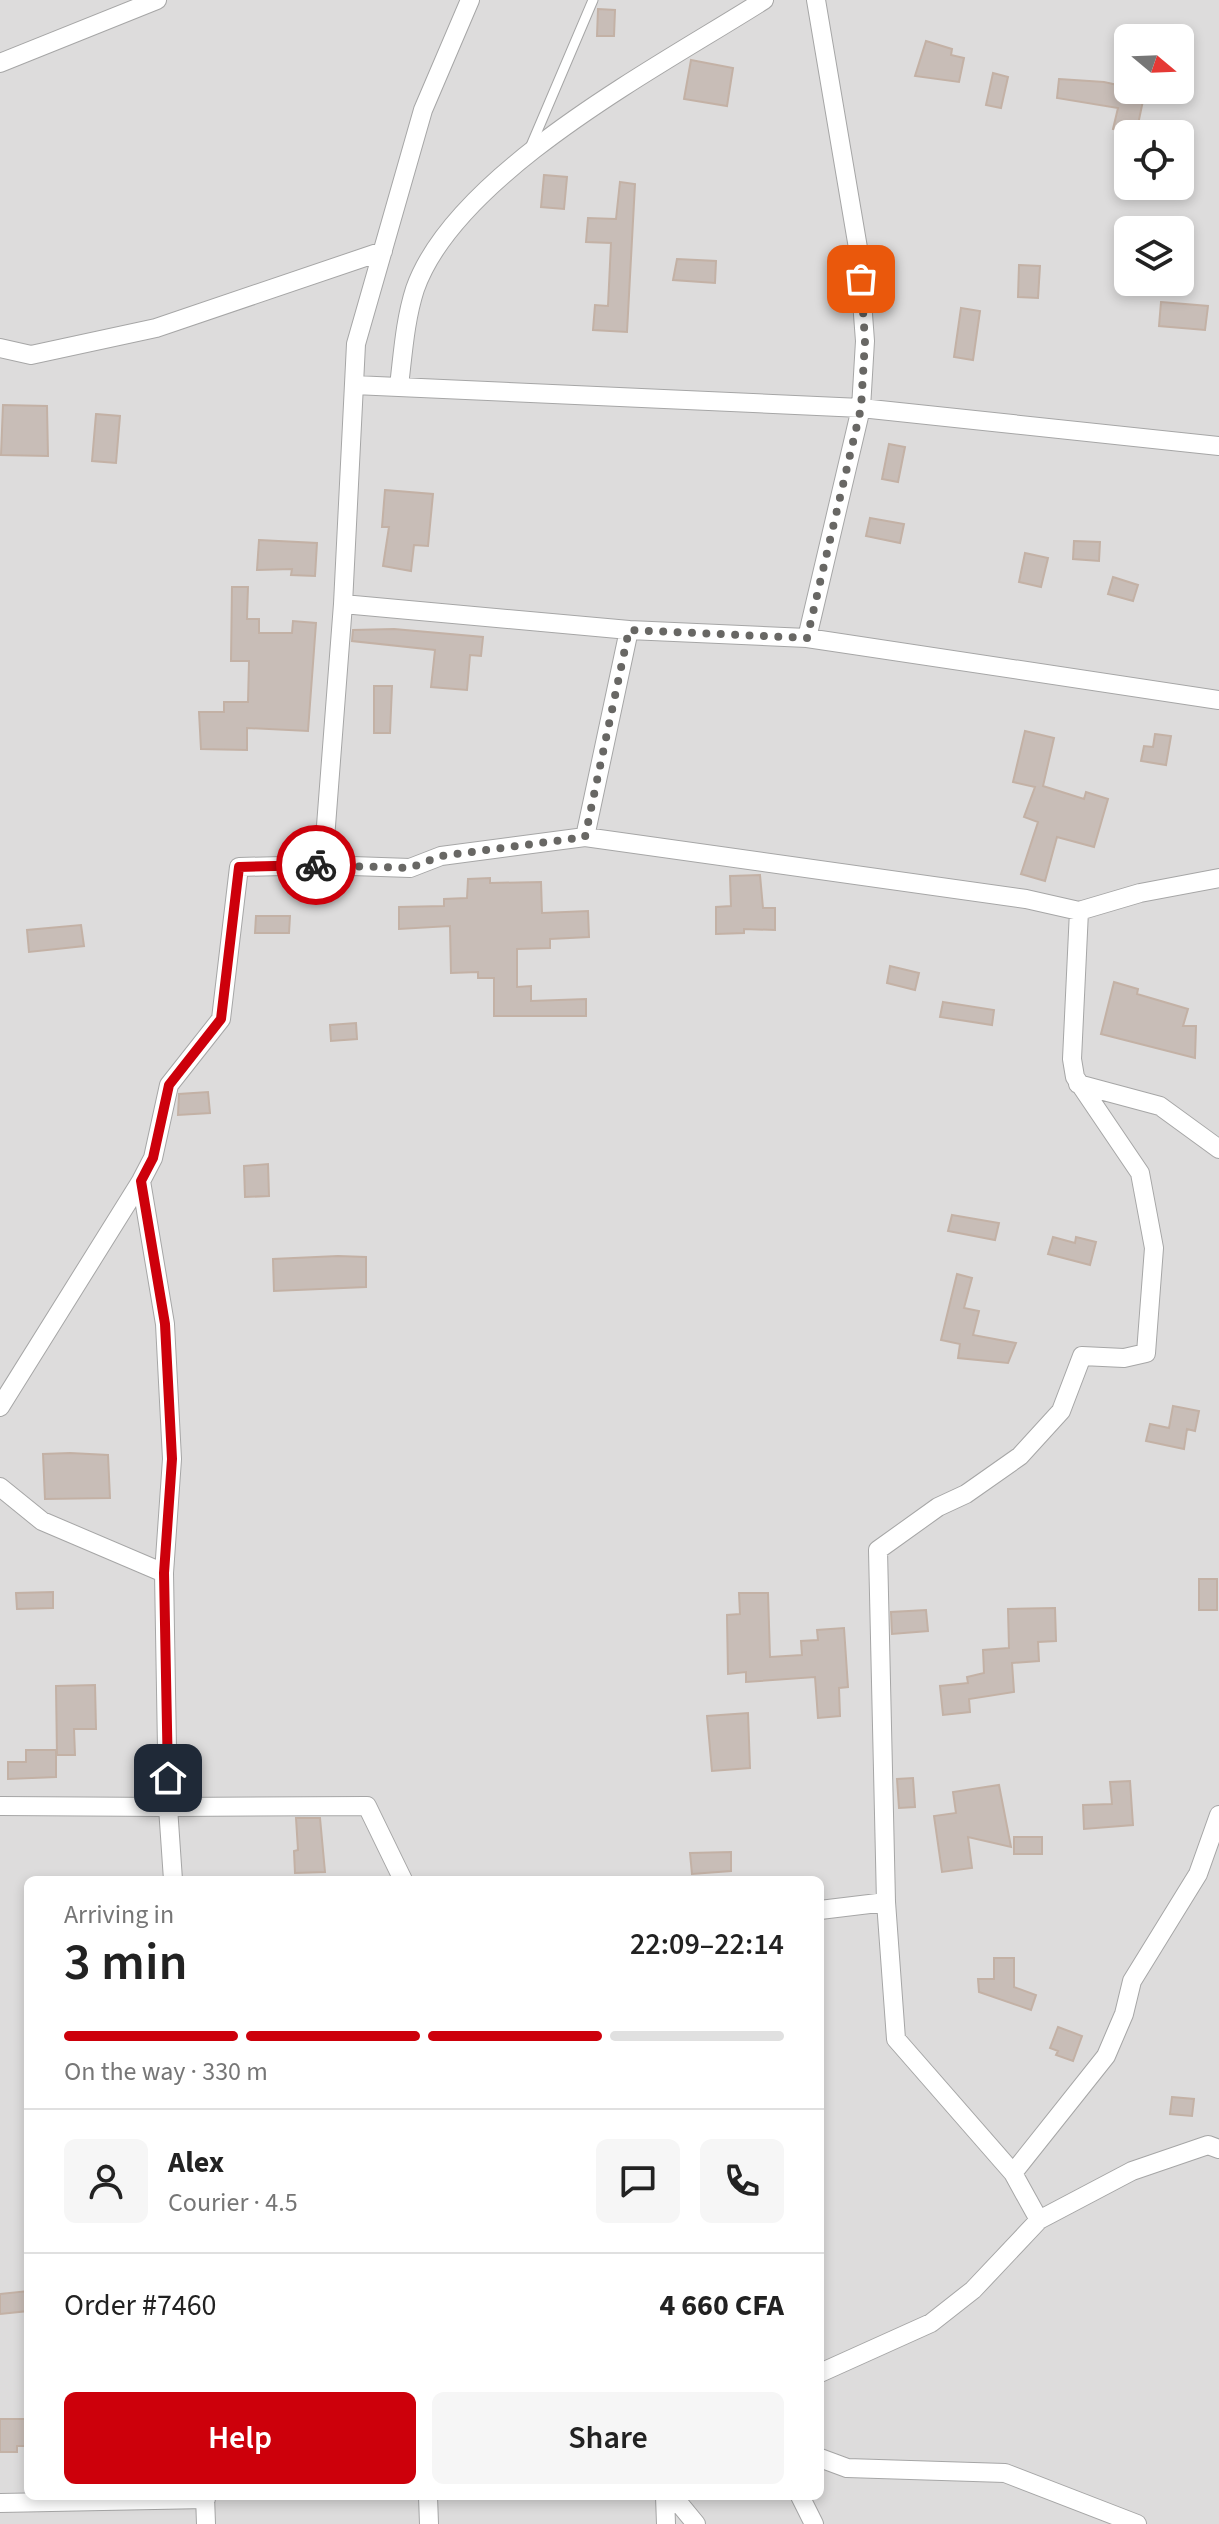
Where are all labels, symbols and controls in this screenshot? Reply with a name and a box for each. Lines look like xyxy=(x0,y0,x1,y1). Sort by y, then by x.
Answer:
north arrow xyxy=(1114,24,1194,104)
map controls xyxy=(1114,24,1194,296)
button: locate xyxy=(1114,120,1194,200)
button: layers xyxy=(1114,216,1194,296)
pin xyxy=(827,245,895,313)
icon: bag xyxy=(839,257,883,301)
courier xyxy=(276,825,356,905)
icon: bike xyxy=(294,843,338,887)
pin xyxy=(134,1744,202,1812)
icon: home xyxy=(146,1756,190,1800)
text: Arriving in xyxy=(64,1896,174,1933)
text: 22:09–22:14 xyxy=(630,1923,784,1966)
text: 3 min xyxy=(64,1926,188,2000)
text: On the way · 330 m xyxy=(64,2053,268,2090)
button: person xyxy=(64,2139,148,2223)
button: chat xyxy=(596,2139,680,2223)
button: phone xyxy=(700,2139,784,2223)
text: Alex xyxy=(168,2141,224,2184)
text: Courier · 4.5 xyxy=(168,2184,298,2221)
text: Order #7460 xyxy=(64,2284,217,2327)
text: 4 660 CFA xyxy=(659,2284,784,2327)
button: Help xyxy=(64,2392,416,2484)
button: Share xyxy=(432,2392,784,2484)

